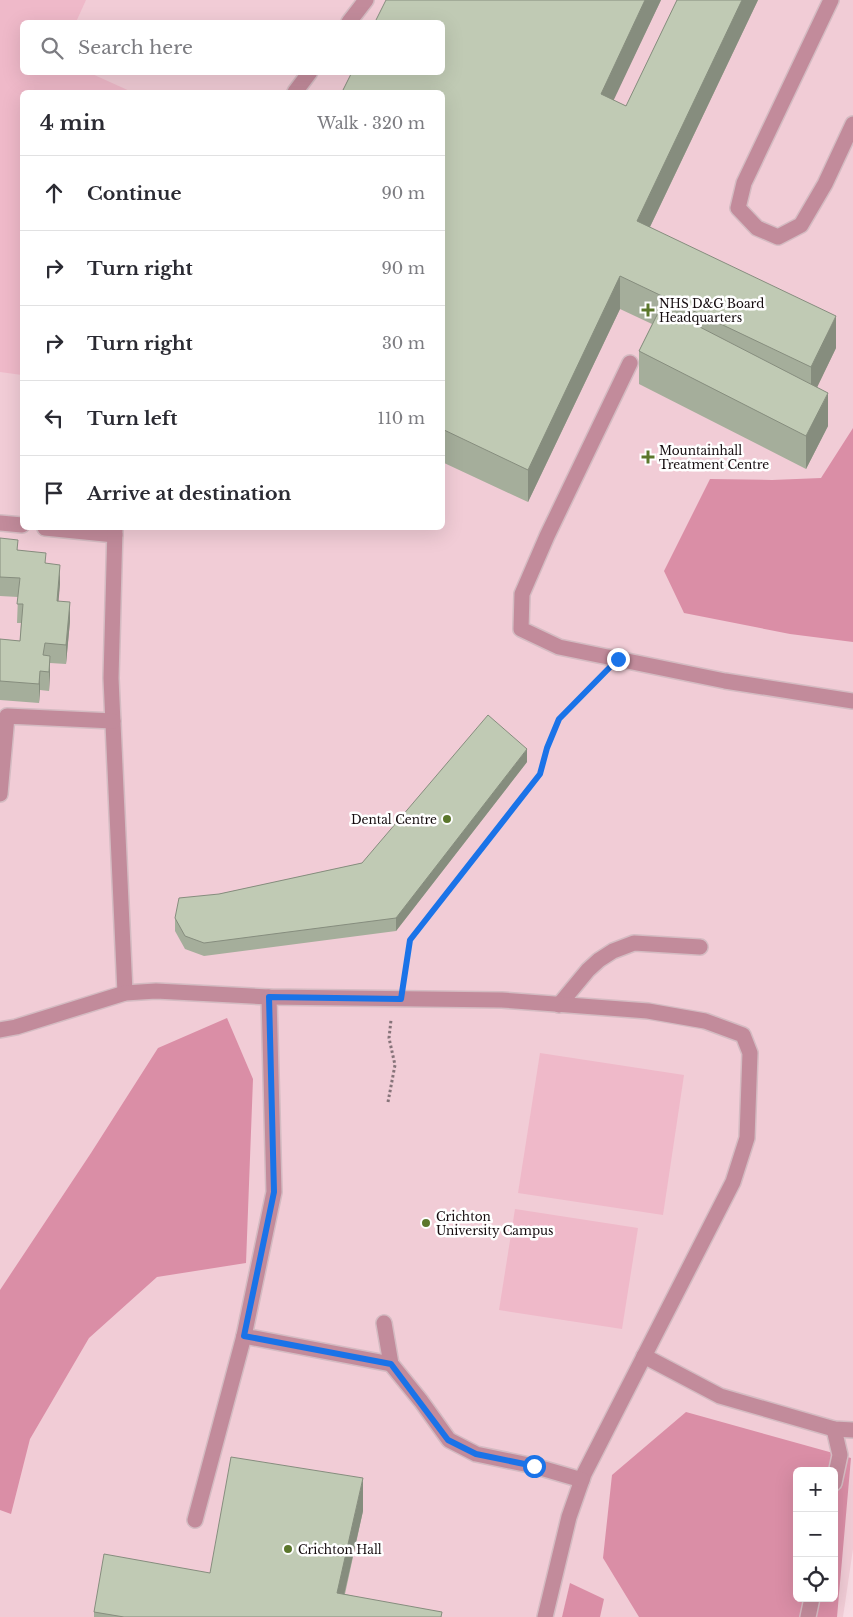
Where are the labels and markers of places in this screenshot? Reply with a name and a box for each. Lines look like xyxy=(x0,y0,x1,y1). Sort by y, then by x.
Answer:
place label: NHS D&G Board Headquarters xyxy=(659,296,764,325)
marker: NHS D&G Board Headquarters xyxy=(641,303,655,317)
place label: Mountainhall Treatment Centre xyxy=(659,443,769,472)
marker: Mountainhall Treatment Centre xyxy=(641,450,655,464)
place label: Dental Centre xyxy=(351,812,437,827)
marker: Dental Centre xyxy=(441,813,453,825)
place label: Crichton University Campus xyxy=(436,1209,554,1238)
marker: Crichton University Campus xyxy=(420,1217,432,1229)
place label: Crichton Hall xyxy=(298,1542,382,1557)
marker: Crichton Hall xyxy=(282,1543,294,1555)

